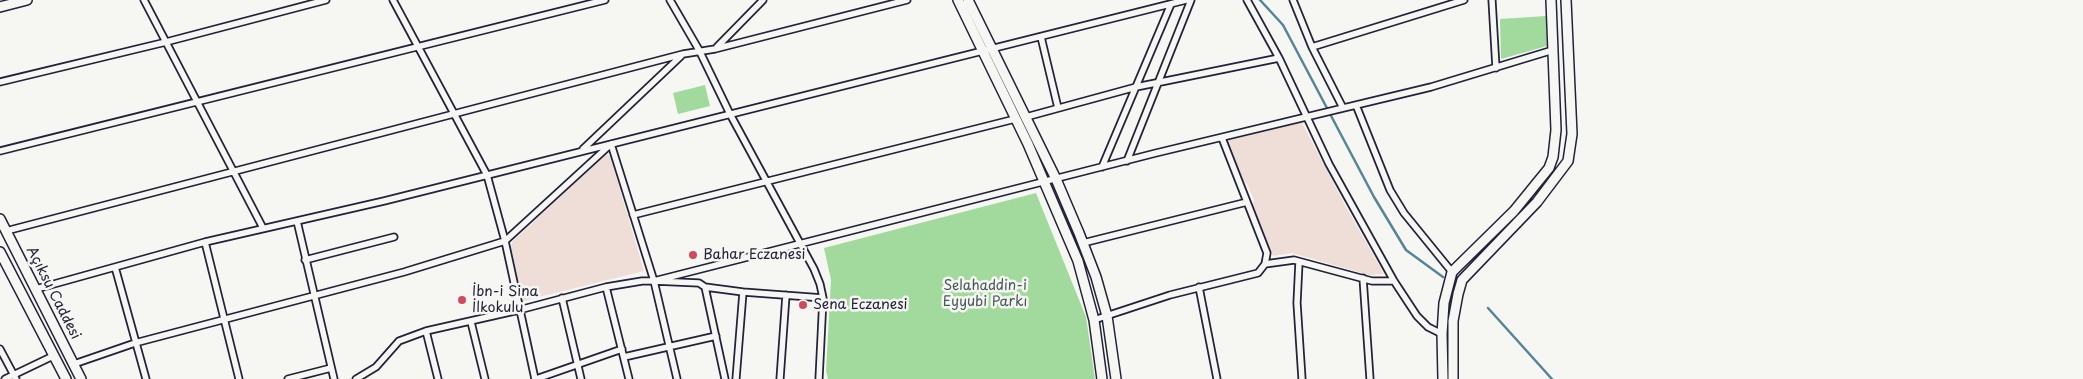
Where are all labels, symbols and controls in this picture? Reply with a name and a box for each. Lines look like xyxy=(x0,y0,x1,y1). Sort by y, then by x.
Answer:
street label: Açıksu Caddesi xyxy=(22,244,84,342)
place label: Bahar Eczanesi xyxy=(703,247,806,263)
marker: Bahar Eczanesi xyxy=(687,249,699,261)
park label: Selahaddin-i Eyyubi Parkı xyxy=(943,278,1027,310)
place label: İbn-i Sina İlkokulu xyxy=(472,284,538,316)
marker: İbn-i Sina İlkokulu xyxy=(456,294,468,306)
place label: Sena Eczanesi xyxy=(813,297,907,313)
marker: Sena Eczanesi xyxy=(797,299,809,311)

